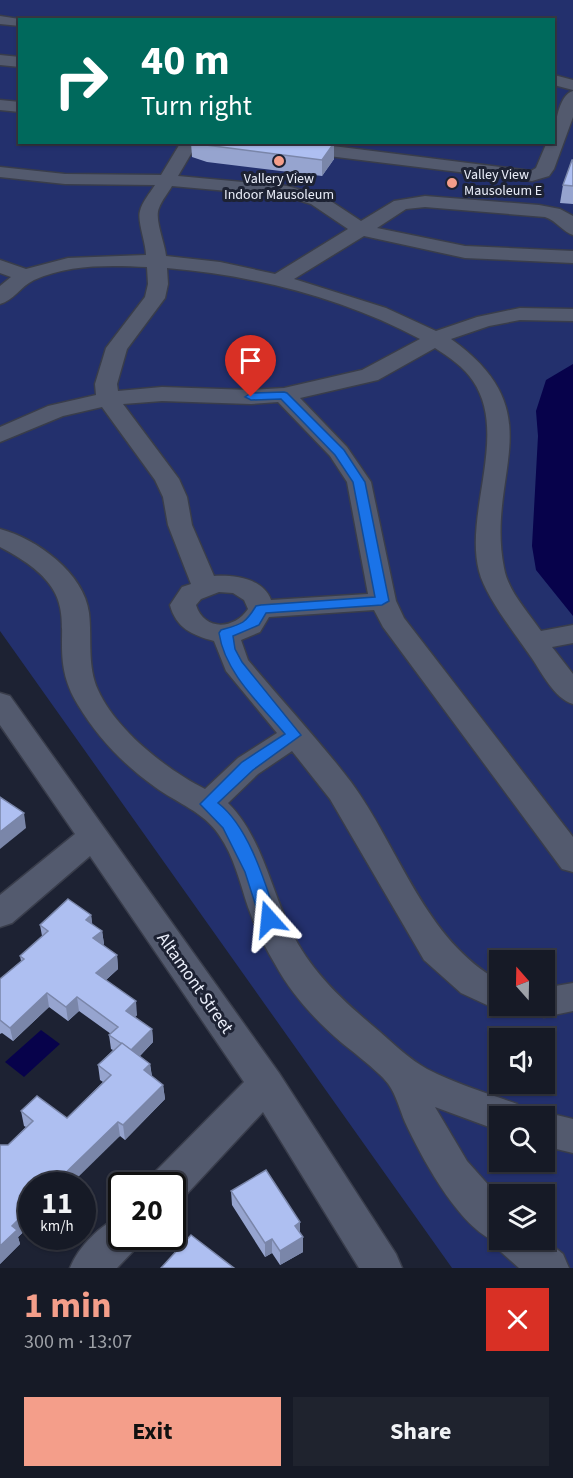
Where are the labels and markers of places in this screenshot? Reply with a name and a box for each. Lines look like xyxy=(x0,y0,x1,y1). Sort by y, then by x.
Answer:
marker: Vallery View Indoor Mausoleum xyxy=(272,154,286,168)
place label: Valley View Mausoleum E xyxy=(464,165,542,201)
place label: Vallery View Indoor Mausoleum xyxy=(224,169,334,205)
marker: Valley View Mausoleum E xyxy=(445,176,459,190)
pin xyxy=(225,335,276,397)

